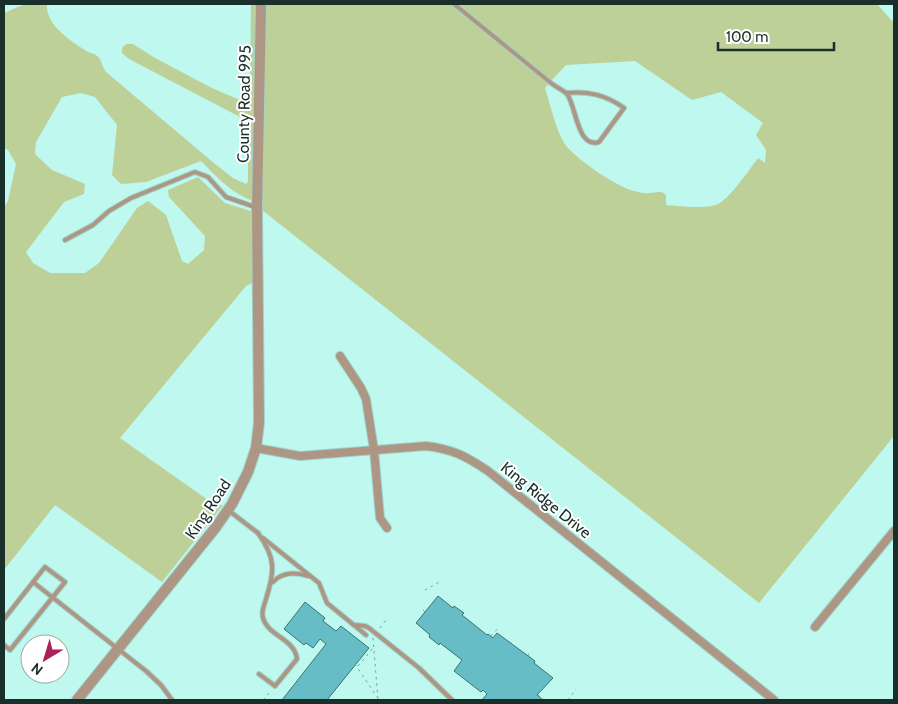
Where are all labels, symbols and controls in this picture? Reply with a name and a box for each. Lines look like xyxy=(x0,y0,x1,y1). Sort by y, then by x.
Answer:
scale bar xyxy=(718,20,834,52)
text: 100 m xyxy=(726,28,768,46)
street label: County Road 995 xyxy=(233,45,255,163)
street label: King Ridge Drive xyxy=(497,458,595,542)
street label: King Road xyxy=(181,475,235,543)
north arrow xyxy=(20,634,70,684)
text: N xyxy=(28,659,46,679)

